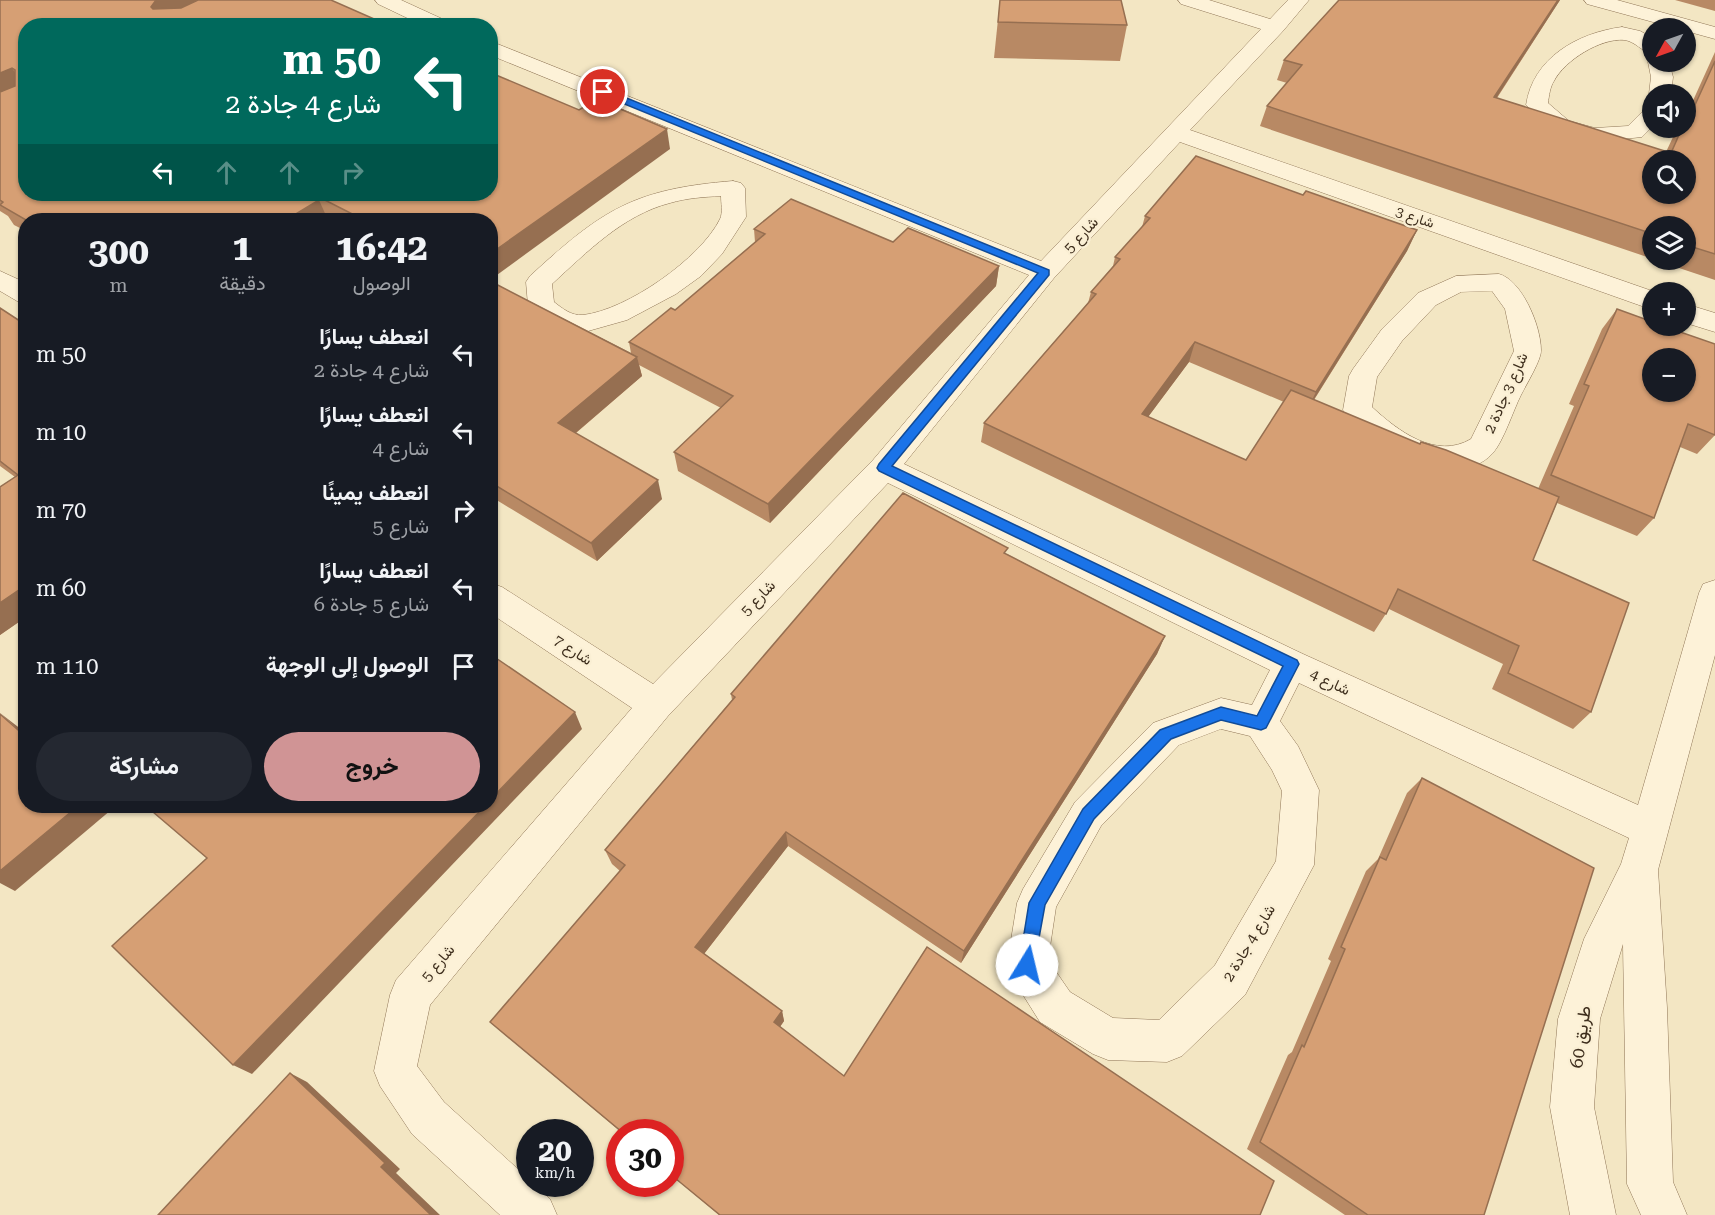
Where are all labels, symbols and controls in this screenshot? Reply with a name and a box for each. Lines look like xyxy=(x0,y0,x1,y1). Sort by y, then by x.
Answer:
north arrow xyxy=(1642,18,1696,72)
map controls xyxy=(1642,18,1696,402)
text: 50 m xyxy=(283,35,381,84)
icon: left xyxy=(402,42,480,120)
pin xyxy=(577,66,628,117)
icon: arrive xyxy=(586,75,619,108)
button: sound xyxy=(1642,84,1696,138)
text: شارع 4 جادة 2 xyxy=(225,88,381,120)
button: search xyxy=(1642,150,1696,204)
icon: left xyxy=(147,156,180,189)
icon: ahead xyxy=(210,156,243,189)
icon: ahead xyxy=(273,156,306,189)
icon: right xyxy=(336,156,369,189)
street label: شارع 3 xyxy=(1393,203,1436,234)
street label: شارع 5 xyxy=(1060,213,1104,258)
button: layers xyxy=(1642,216,1696,270)
text: 1 xyxy=(232,227,252,269)
text: 16:42 xyxy=(336,227,428,269)
text: 300 xyxy=(88,231,149,273)
text: دقيقة xyxy=(219,271,265,295)
text: الوصول xyxy=(353,271,411,295)
text: m xyxy=(109,273,128,297)
button: + xyxy=(1642,282,1696,336)
text: انعطف يسارًا xyxy=(319,324,429,349)
icon: left xyxy=(447,338,480,371)
text: 50 m xyxy=(36,342,86,367)
button: − xyxy=(1642,348,1696,402)
street label: شارع 3 جادة 2 xyxy=(1480,350,1534,437)
text: شارع 4 جادة 2 xyxy=(314,358,429,382)
text: انعطف يسارًا xyxy=(319,402,429,427)
icon: left xyxy=(447,416,480,449)
text: 10 m xyxy=(36,420,86,445)
text: شارع 4 xyxy=(373,436,429,460)
text: انعطف يمينًا xyxy=(322,480,429,505)
icon: right xyxy=(447,494,480,527)
text: 70 m xyxy=(36,498,86,523)
text: شارع 5 xyxy=(373,514,429,538)
text: انعطف يسارًا xyxy=(319,558,429,583)
icon: left xyxy=(447,572,480,605)
text: 60 m xyxy=(36,576,86,601)
street label: شارع 5 xyxy=(737,576,781,621)
text: شارع 5 جادة 6 xyxy=(314,592,429,616)
street label: شارع 7 xyxy=(549,631,596,671)
icon: arrive xyxy=(447,650,480,683)
text: الوصول إلى الوجهة xyxy=(266,652,429,677)
text: 110 m xyxy=(36,654,99,679)
street label: شارع 4 xyxy=(1306,665,1353,701)
button: مشاركة xyxy=(36,732,252,801)
button: خروج xyxy=(264,732,480,801)
street label: شارع 4 جادة 2 xyxy=(1219,901,1281,986)
position arrow xyxy=(995,933,1059,997)
street label: شارع 5 xyxy=(417,941,460,986)
street label: طريق 60 xyxy=(1565,1004,1596,1070)
speed limit sign: 30 xyxy=(606,1119,684,1197)
text: 20 xyxy=(538,1133,572,1168)
text: km/h xyxy=(535,1164,575,1182)

